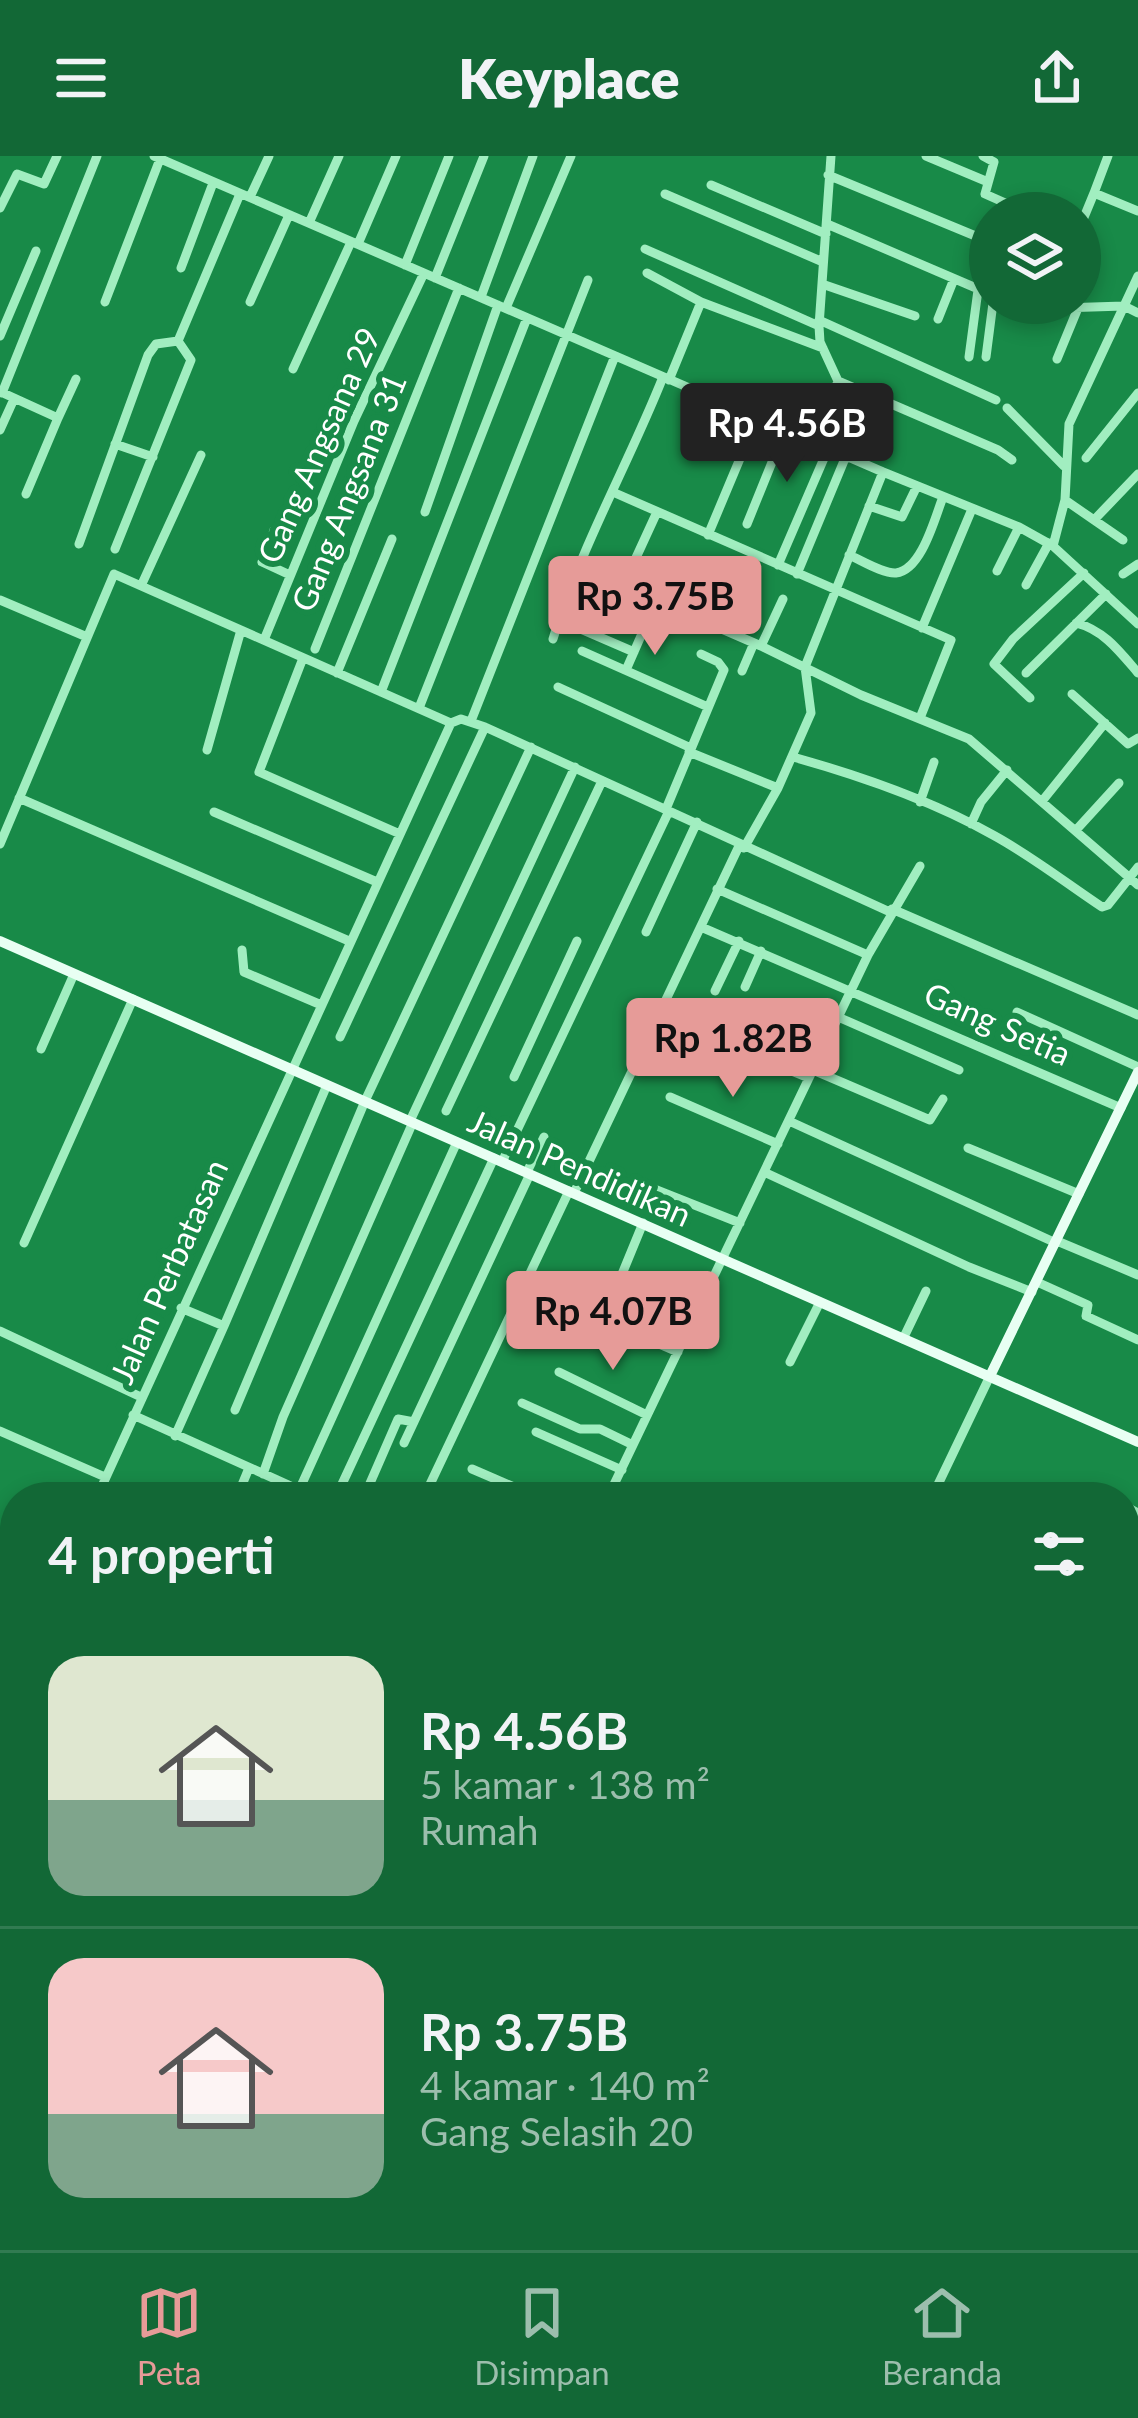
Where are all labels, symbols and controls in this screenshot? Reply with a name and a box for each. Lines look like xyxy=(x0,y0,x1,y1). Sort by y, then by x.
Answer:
icon: menu xyxy=(48,45,114,111)
icon: share xyxy=(1024,45,1090,111)
text: Keyplace xyxy=(458,46,680,111)
map controls xyxy=(969,192,1101,324)
button: layers xyxy=(969,192,1101,324)
street label: Gang Angsana 29 xyxy=(248,321,388,569)
street label: Gang Angsana 31 xyxy=(282,367,414,617)
pin: Rp 4.56B xyxy=(663,383,911,485)
text: Rp 4.56B xyxy=(707,399,867,445)
pin: Rp 3.75B xyxy=(531,556,779,658)
text: Rp 3.75B xyxy=(575,572,735,618)
street label: Gang Setia xyxy=(918,973,1078,1073)
pin: Rp 1.82B xyxy=(609,998,857,1100)
text: Rp 1.82B xyxy=(653,1014,813,1060)
street label: Jalan Pendidikan xyxy=(462,1100,698,1234)
street label: Jalan Perbatasan xyxy=(101,1153,235,1389)
pin: Rp 4.07B xyxy=(489,1271,737,1373)
text: Rp 4.07B xyxy=(533,1287,693,1333)
icon: filters xyxy=(1026,1521,1092,1587)
text: 4 properti xyxy=(48,1524,275,1585)
text: Rp 4.56B xyxy=(420,1700,628,1761)
icon: home xyxy=(144,1704,288,1848)
text: 5 kamar · 138 m² xyxy=(420,1761,710,1807)
text: Rumah xyxy=(420,1807,539,1853)
text: Rp 3.75B xyxy=(420,2001,628,2062)
icon: home xyxy=(144,2006,288,2150)
text: 4 kamar · 140 m² xyxy=(420,2062,710,2108)
text: Gang Selasih 20 xyxy=(420,2108,693,2154)
tab: Peta xyxy=(136,2280,202,2392)
tab: Disimpan xyxy=(474,2280,610,2392)
tab: Beranda xyxy=(882,2280,1002,2392)

